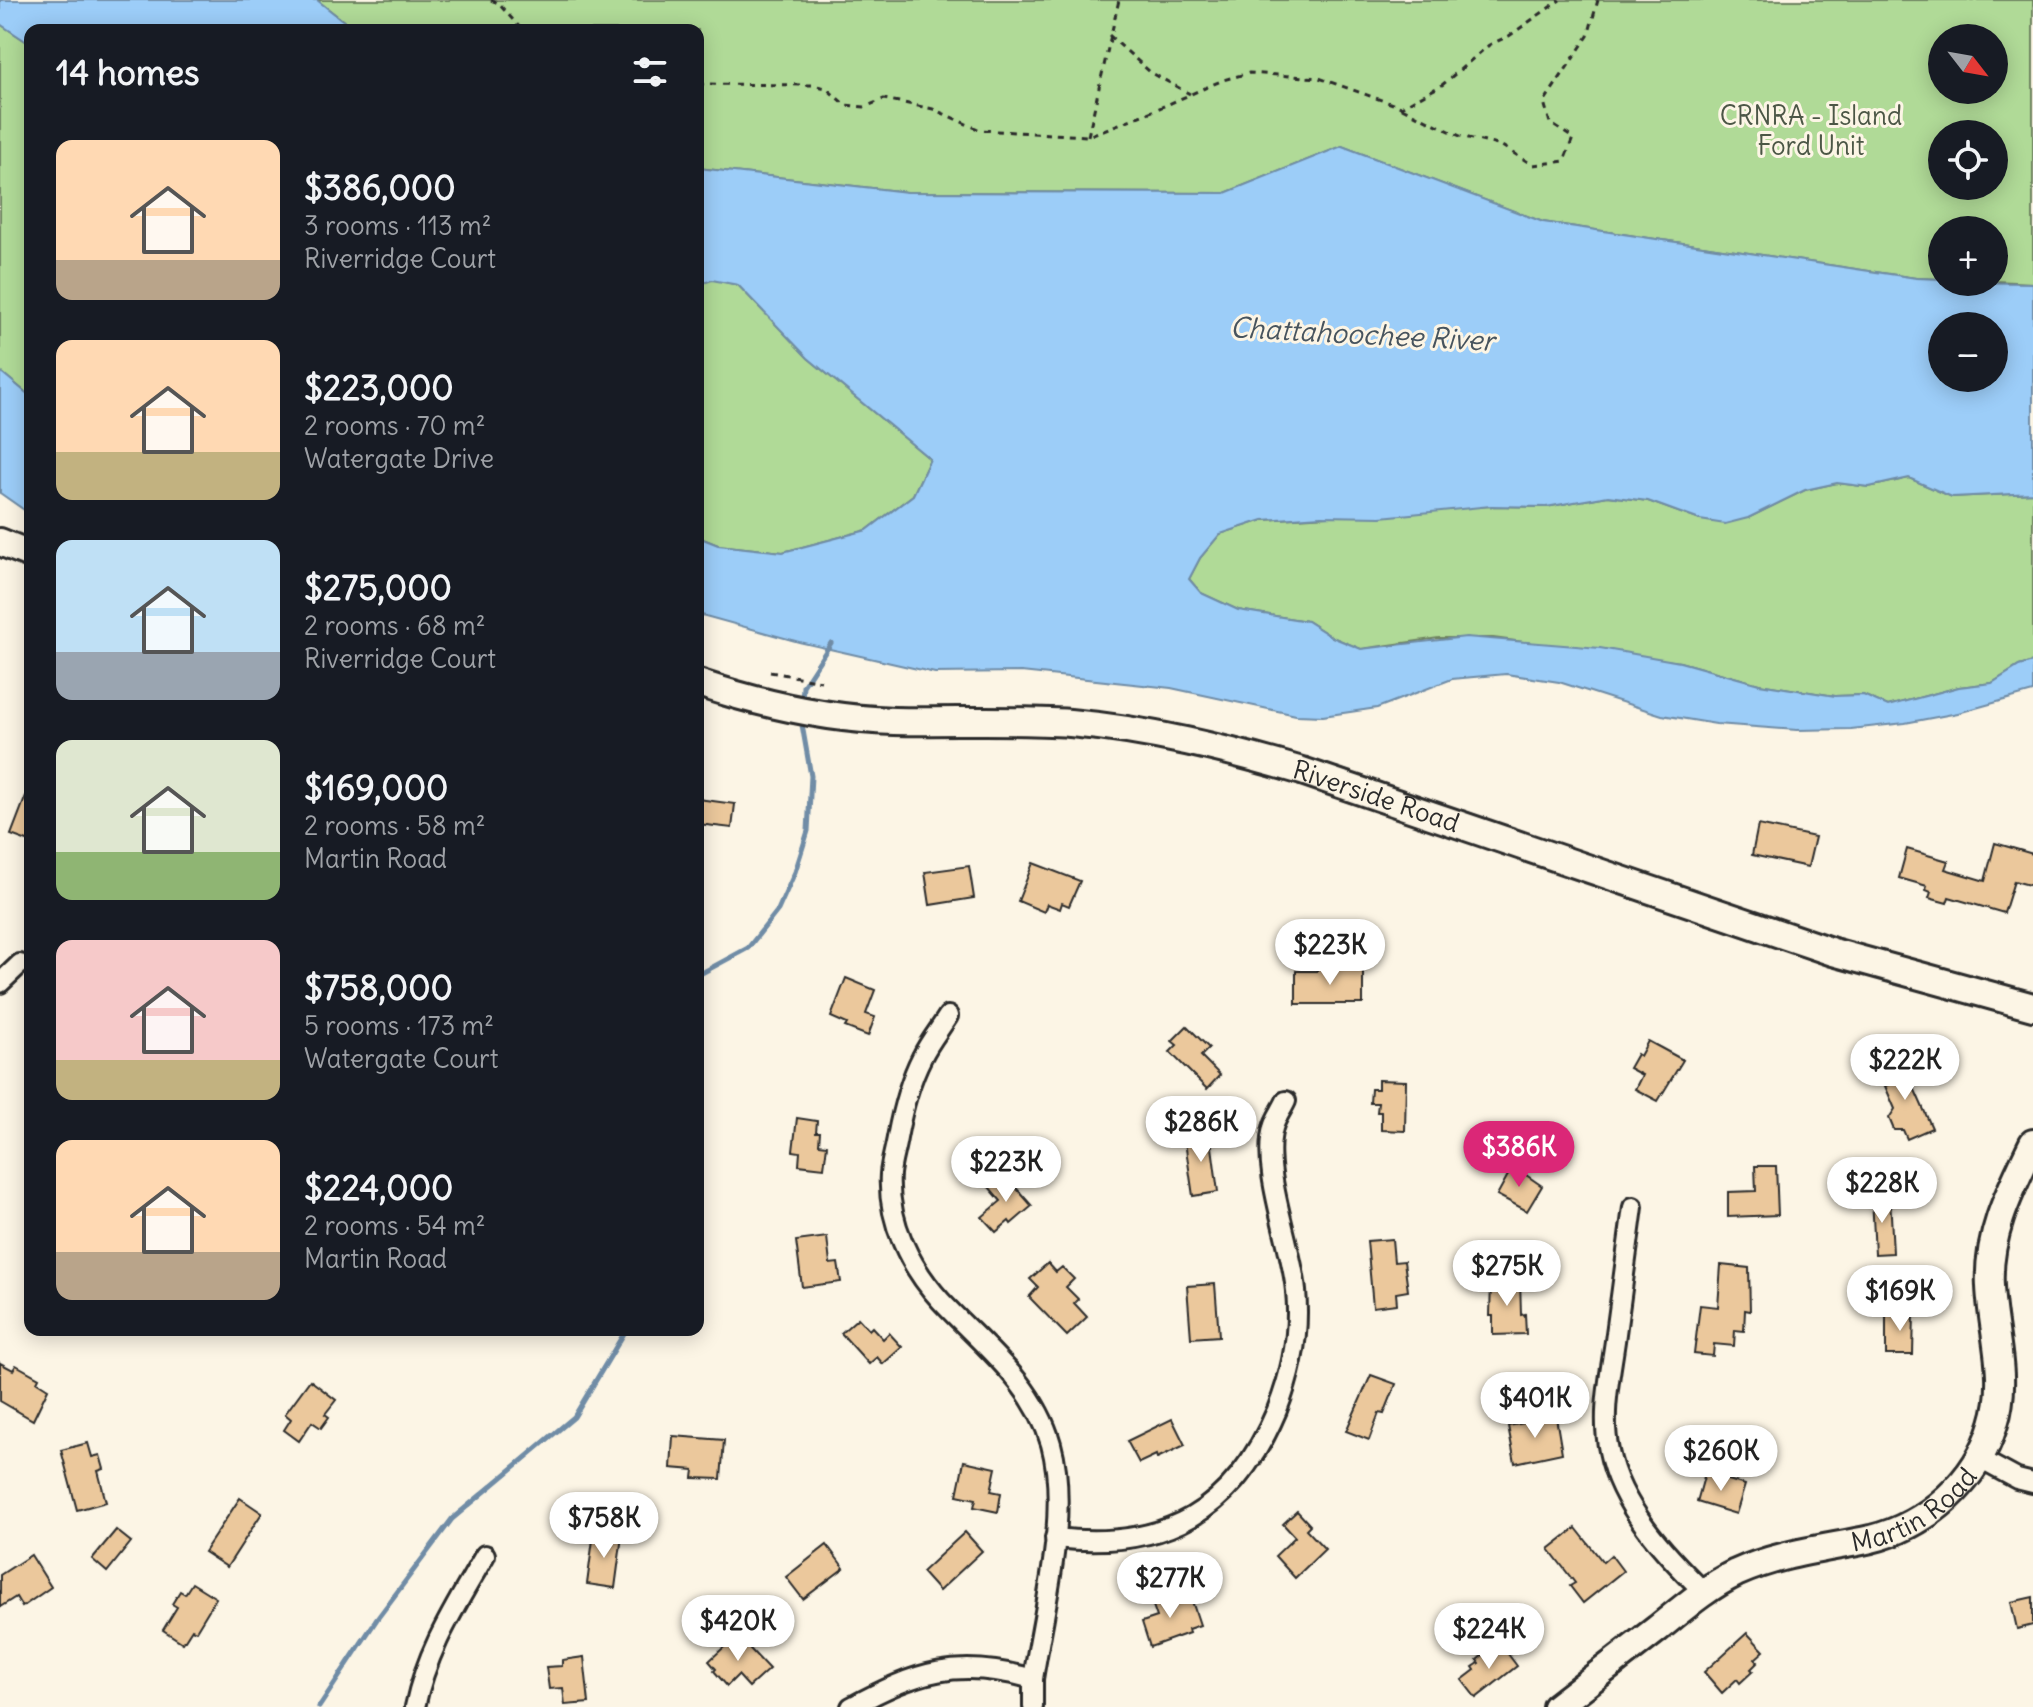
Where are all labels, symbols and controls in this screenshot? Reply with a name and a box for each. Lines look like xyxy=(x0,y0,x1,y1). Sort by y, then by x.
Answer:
north arrow xyxy=(1928,24,2008,104)
map controls xyxy=(1928,24,2008,392)
icon: filters xyxy=(628,50,672,94)
text: 14 homes xyxy=(56,51,200,94)
park label: CRNRA - Island Ford Unit xyxy=(1720,99,1902,162)
button: locate xyxy=(1928,120,2008,200)
text: $386,000 xyxy=(304,166,456,209)
icon: home xyxy=(120,172,216,268)
text: 3 rooms · 113 m² xyxy=(304,209,491,242)
button: + xyxy=(1928,216,2008,296)
text: Riverridge Court xyxy=(304,242,496,275)
water label: Chattahoochee River xyxy=(1229,309,1499,359)
button: − xyxy=(1928,312,2008,392)
text: $223,000 xyxy=(304,366,454,409)
icon: home xyxy=(120,372,216,468)
text: 2 rooms · 70 m² xyxy=(304,409,485,442)
text: Watergate Drive xyxy=(304,442,494,475)
text: $275,000 xyxy=(304,566,452,609)
icon: home xyxy=(120,572,216,668)
text: 2 rooms · 68 m² xyxy=(304,609,486,642)
text: Riverridge Court xyxy=(304,642,496,675)
street label: Riverside Road xyxy=(1289,752,1464,839)
text: $169,000 xyxy=(304,766,448,809)
icon: home xyxy=(120,772,216,868)
text: 2 rooms · 58 m² xyxy=(304,809,485,842)
text: Martin Road xyxy=(304,842,447,875)
pin: $223K xyxy=(1274,919,1386,987)
text: $223K xyxy=(1293,928,1367,961)
text: $758,000 xyxy=(304,966,453,1009)
icon: home xyxy=(120,972,216,1068)
text: 5 rooms · 173 m² xyxy=(304,1009,494,1042)
pin: $222K xyxy=(1849,1034,1961,1102)
text: Watergate Court xyxy=(304,1042,498,1075)
text: $222K xyxy=(1868,1043,1942,1076)
pin: $286K xyxy=(1145,1096,1257,1164)
text: $286K xyxy=(1164,1105,1238,1138)
pin: $386K xyxy=(1463,1121,1575,1189)
text: $386K xyxy=(1481,1130,1557,1163)
pin: $223K xyxy=(950,1136,1062,1204)
text: $223K xyxy=(969,1145,1043,1178)
pin: $228K xyxy=(1826,1157,1938,1225)
text: $224,000 xyxy=(304,1166,453,1209)
text: $228K xyxy=(1845,1166,1919,1199)
icon: home xyxy=(120,1172,216,1268)
text: 2 rooms · 54 m² xyxy=(304,1209,486,1242)
pin: $275K xyxy=(1451,1240,1563,1308)
text: Martin Road xyxy=(304,1242,447,1275)
text: $275K xyxy=(1471,1249,1543,1282)
pin: $169K xyxy=(1844,1265,1956,1333)
text: $169K xyxy=(1865,1274,1935,1307)
pin: $401K xyxy=(1479,1372,1591,1440)
text: $401K xyxy=(1499,1381,1571,1414)
pin: $260K xyxy=(1665,1425,1777,1493)
text: $260K xyxy=(1683,1434,1759,1467)
street label: Martin Road xyxy=(1848,1461,1984,1559)
pin: $758K xyxy=(548,1492,660,1560)
text: $758K xyxy=(567,1501,641,1534)
pin: $277K xyxy=(1114,1552,1226,1620)
text: $277K xyxy=(1135,1561,1205,1594)
pin: $420K xyxy=(682,1595,794,1663)
pin: $224K xyxy=(1433,1603,1545,1671)
text: $420K xyxy=(700,1604,776,1637)
text: $224K xyxy=(1452,1612,1526,1645)

